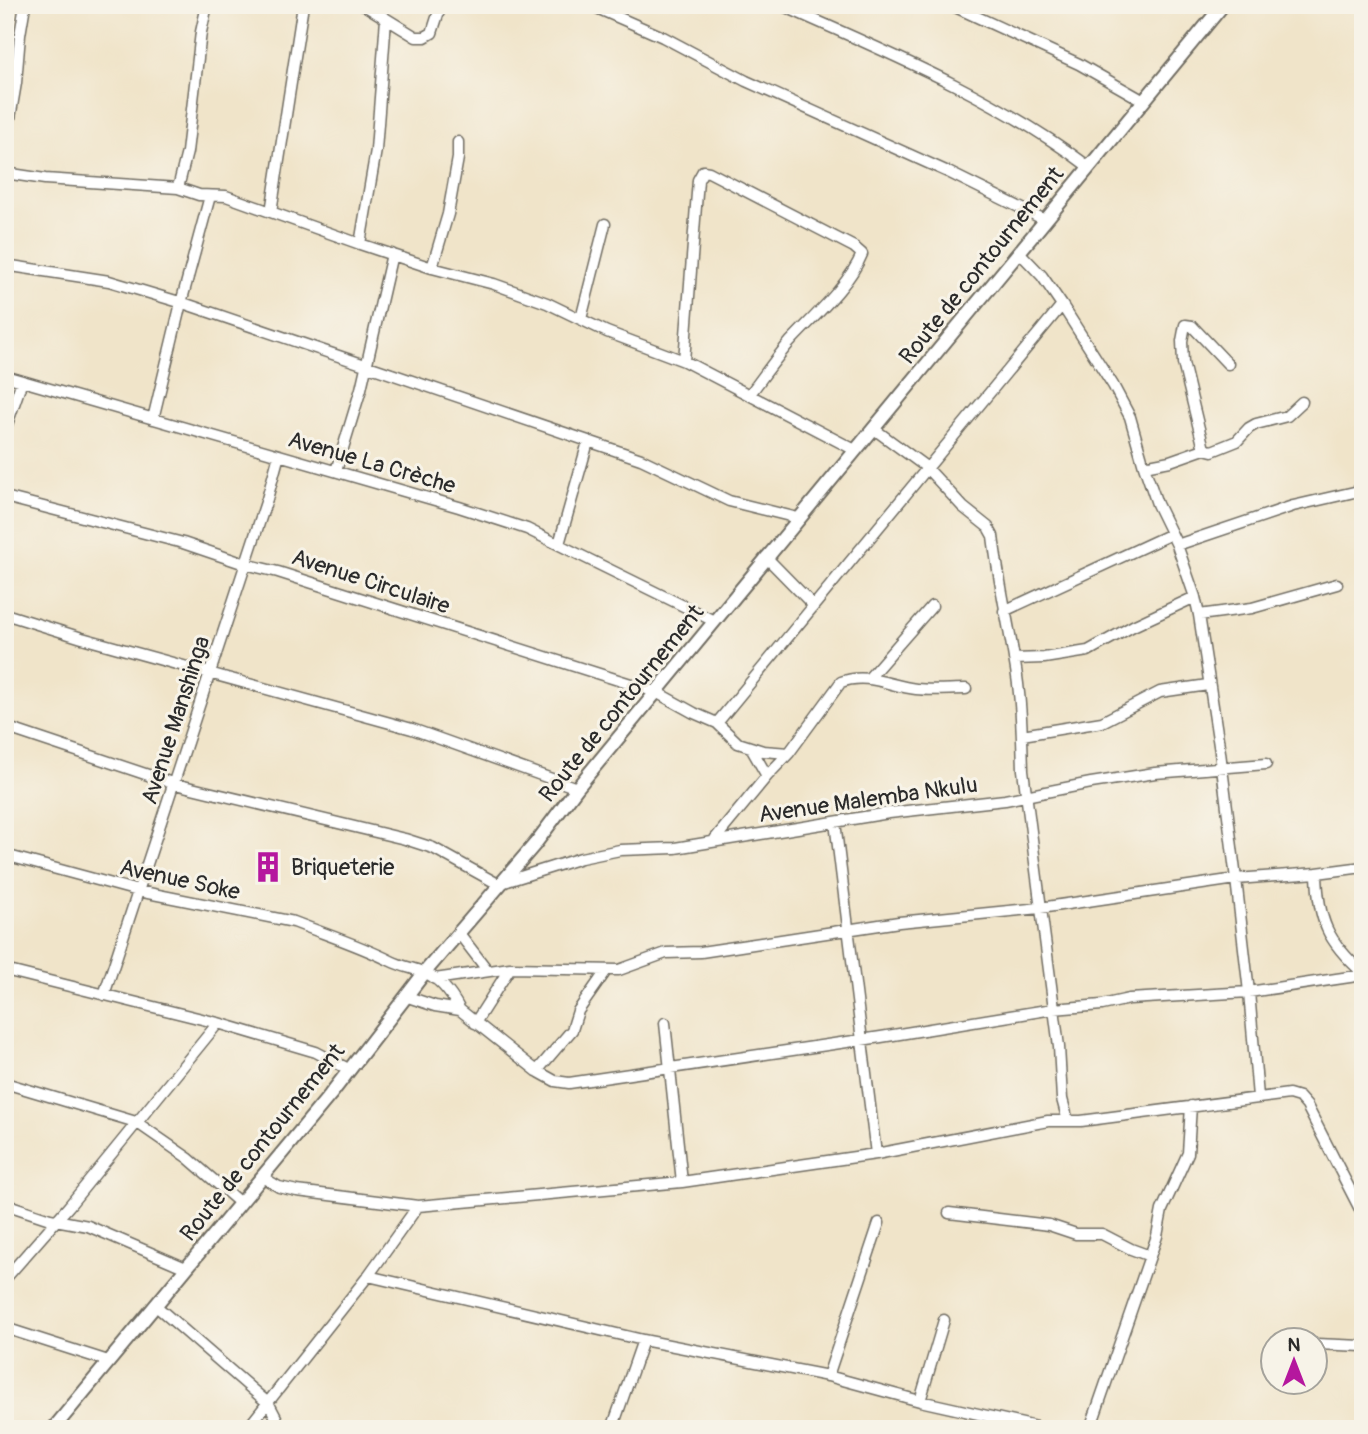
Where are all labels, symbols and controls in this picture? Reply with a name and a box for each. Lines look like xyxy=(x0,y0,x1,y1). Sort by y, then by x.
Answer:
street label: Route de contournement xyxy=(893,160,1071,370)
street label: Avenue La Crèche xyxy=(285,425,460,500)
street label: Avenue Circulaire xyxy=(288,542,454,621)
street label: Route de contournement xyxy=(533,598,711,808)
street label: Avenue Manshinga xyxy=(135,632,216,808)
street label: Avenue Malemba Nkulu xyxy=(757,770,979,829)
building icon: Briqueterie xyxy=(251,850,285,884)
street label: Avenue Soke xyxy=(117,853,243,907)
place label: Briqueterie xyxy=(291,853,395,882)
street label: Route de contournement xyxy=(174,1037,352,1247)
north arrow xyxy=(1260,1326,1330,1396)
text: N xyxy=(1288,1333,1301,1357)

